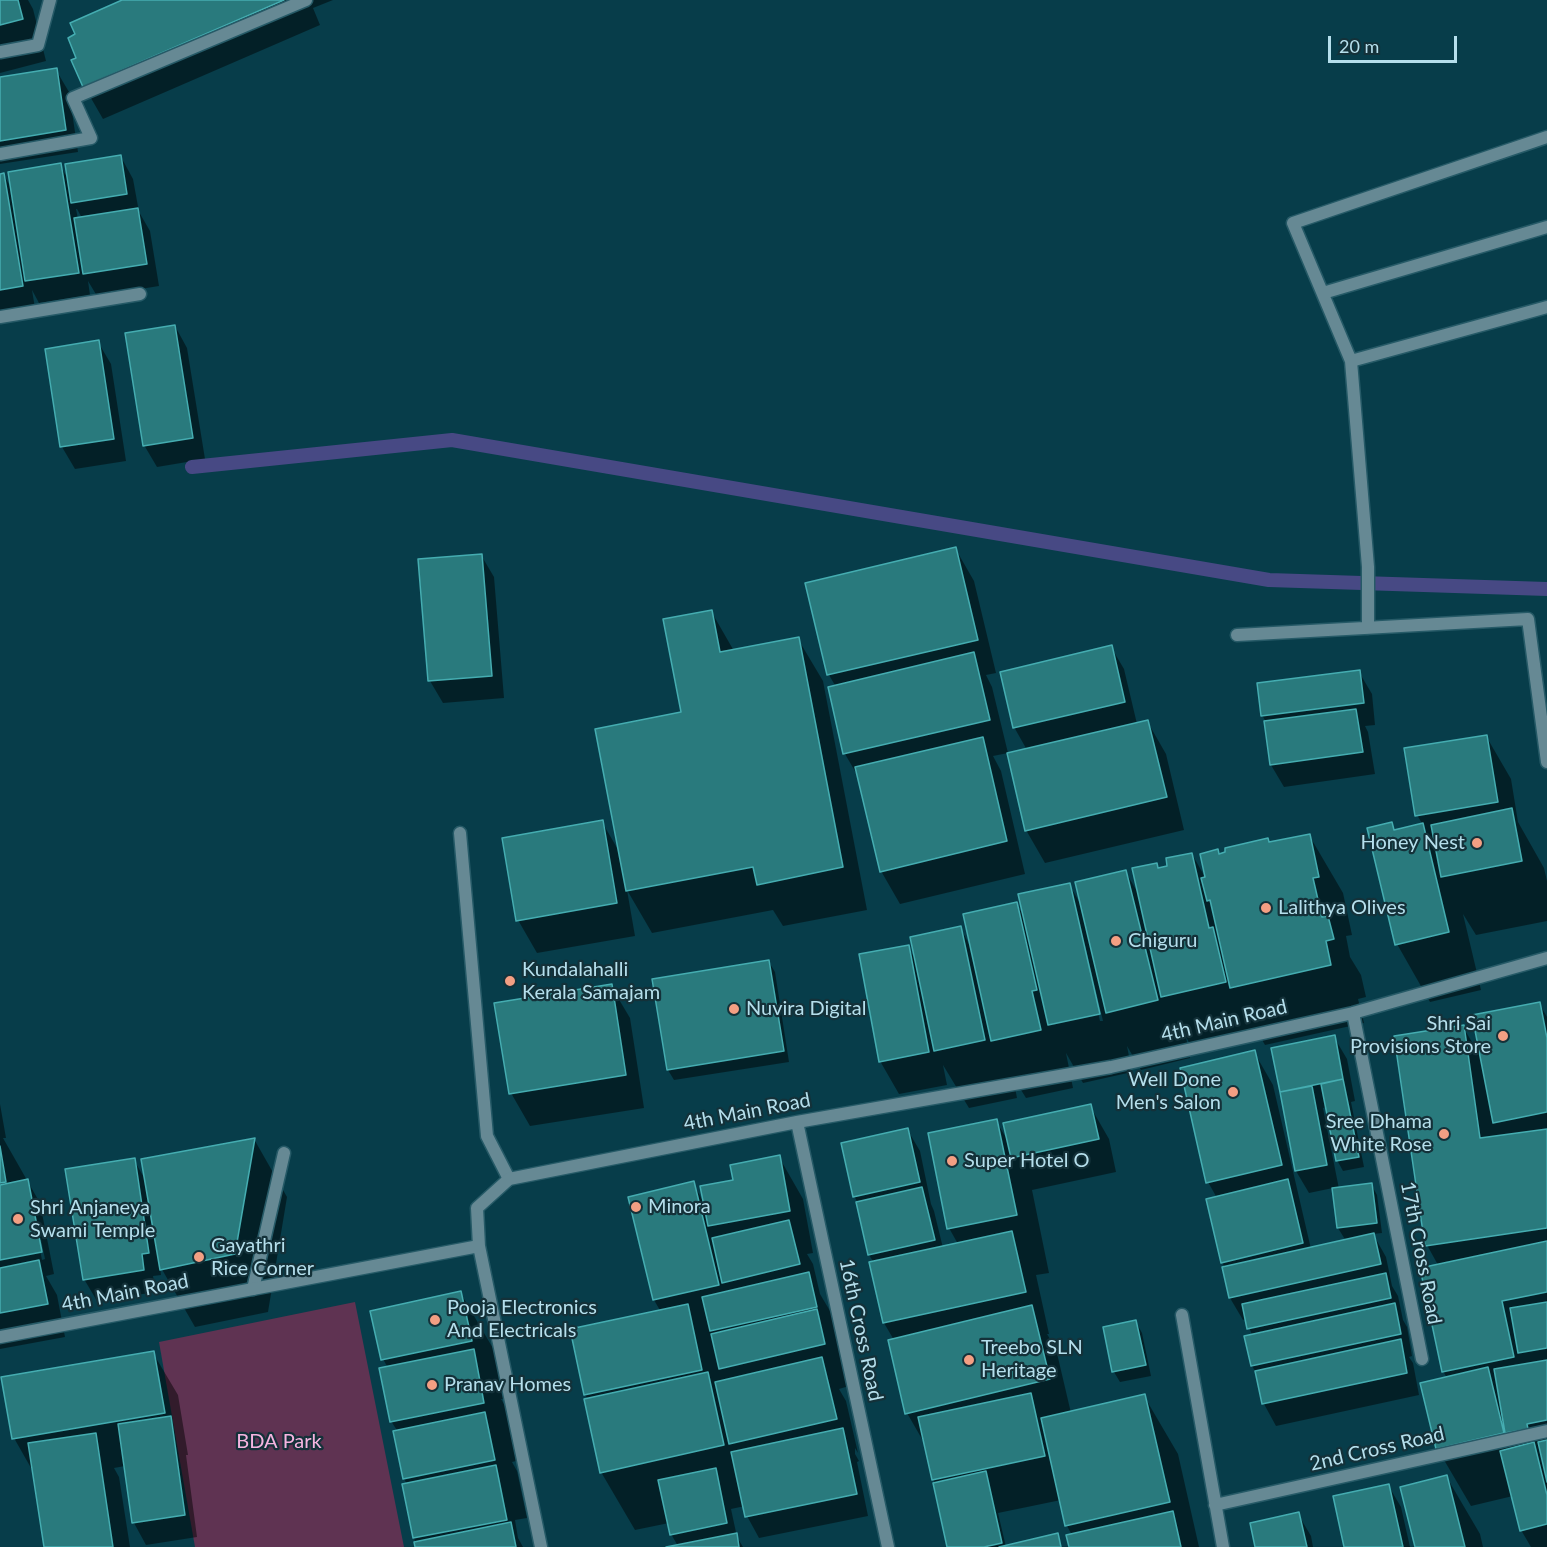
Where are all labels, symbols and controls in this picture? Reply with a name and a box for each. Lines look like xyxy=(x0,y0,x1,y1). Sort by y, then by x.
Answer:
scale bar xyxy=(1331,24,1460,62)
text: 20 m xyxy=(1339,35,1379,57)
place label: Honey Nest xyxy=(1360,831,1465,855)
marker: Honey Nest xyxy=(1470,836,1484,850)
place label: Lalithya Olives xyxy=(1278,896,1406,920)
marker: Lalithya Olives xyxy=(1259,901,1273,915)
place label: Chiguru xyxy=(1128,929,1197,953)
marker: Chiguru xyxy=(1109,934,1123,948)
place label: Kundalahalli Kerala Samajam xyxy=(522,958,660,1005)
marker: Kundalahalli Kerala Samajam xyxy=(503,974,517,988)
street label: 4th Main Road xyxy=(1159,995,1289,1047)
place label: Nuvira Digital xyxy=(746,997,866,1021)
marker: Nuvira Digital xyxy=(727,1002,741,1016)
place label: Shri Sai Provisions Store xyxy=(1350,1012,1491,1059)
marker: Shri Sai Provisions Store xyxy=(1496,1029,1510,1043)
place label: Well Done Men's Salon xyxy=(1116,1068,1221,1115)
marker: Well Done Men's Salon xyxy=(1226,1085,1240,1099)
street label: 4th Main Road xyxy=(682,1088,812,1136)
place label: Sree Dhama White Rose xyxy=(1326,1110,1432,1157)
marker: Sree Dhama White Rose xyxy=(1437,1127,1451,1141)
place label: Super Hotel O xyxy=(964,1149,1090,1173)
marker: Super Hotel O xyxy=(945,1154,959,1168)
street label: 17th Cross Road xyxy=(1395,1180,1447,1326)
place label: Minora xyxy=(648,1195,711,1219)
place label: Shri Anjaneya Swami Temple xyxy=(30,1196,155,1243)
marker: Minora xyxy=(629,1200,643,1214)
marker: Shri Anjaneya Swami Temple xyxy=(11,1212,25,1226)
place label: Gayathri Rice Corner xyxy=(211,1234,314,1281)
marker: Gayathri Rice Corner xyxy=(192,1250,206,1264)
street label: 16th Cross Road xyxy=(834,1257,888,1403)
street label: 4th Main Road xyxy=(60,1269,190,1317)
place label: Pooja Electronics And Electricals xyxy=(447,1296,597,1343)
marker: Pooja Electronics And Electricals xyxy=(428,1313,442,1327)
place label: Treebo SLN Heritage xyxy=(981,1336,1083,1383)
marker: Treebo SLN Heritage xyxy=(962,1353,976,1367)
place label: Pranav Homes xyxy=(444,1373,571,1397)
marker: Pranav Homes xyxy=(425,1378,439,1392)
street label: 2nd Cross Road xyxy=(1307,1422,1447,1476)
park label: BDA Park xyxy=(236,1430,322,1454)

